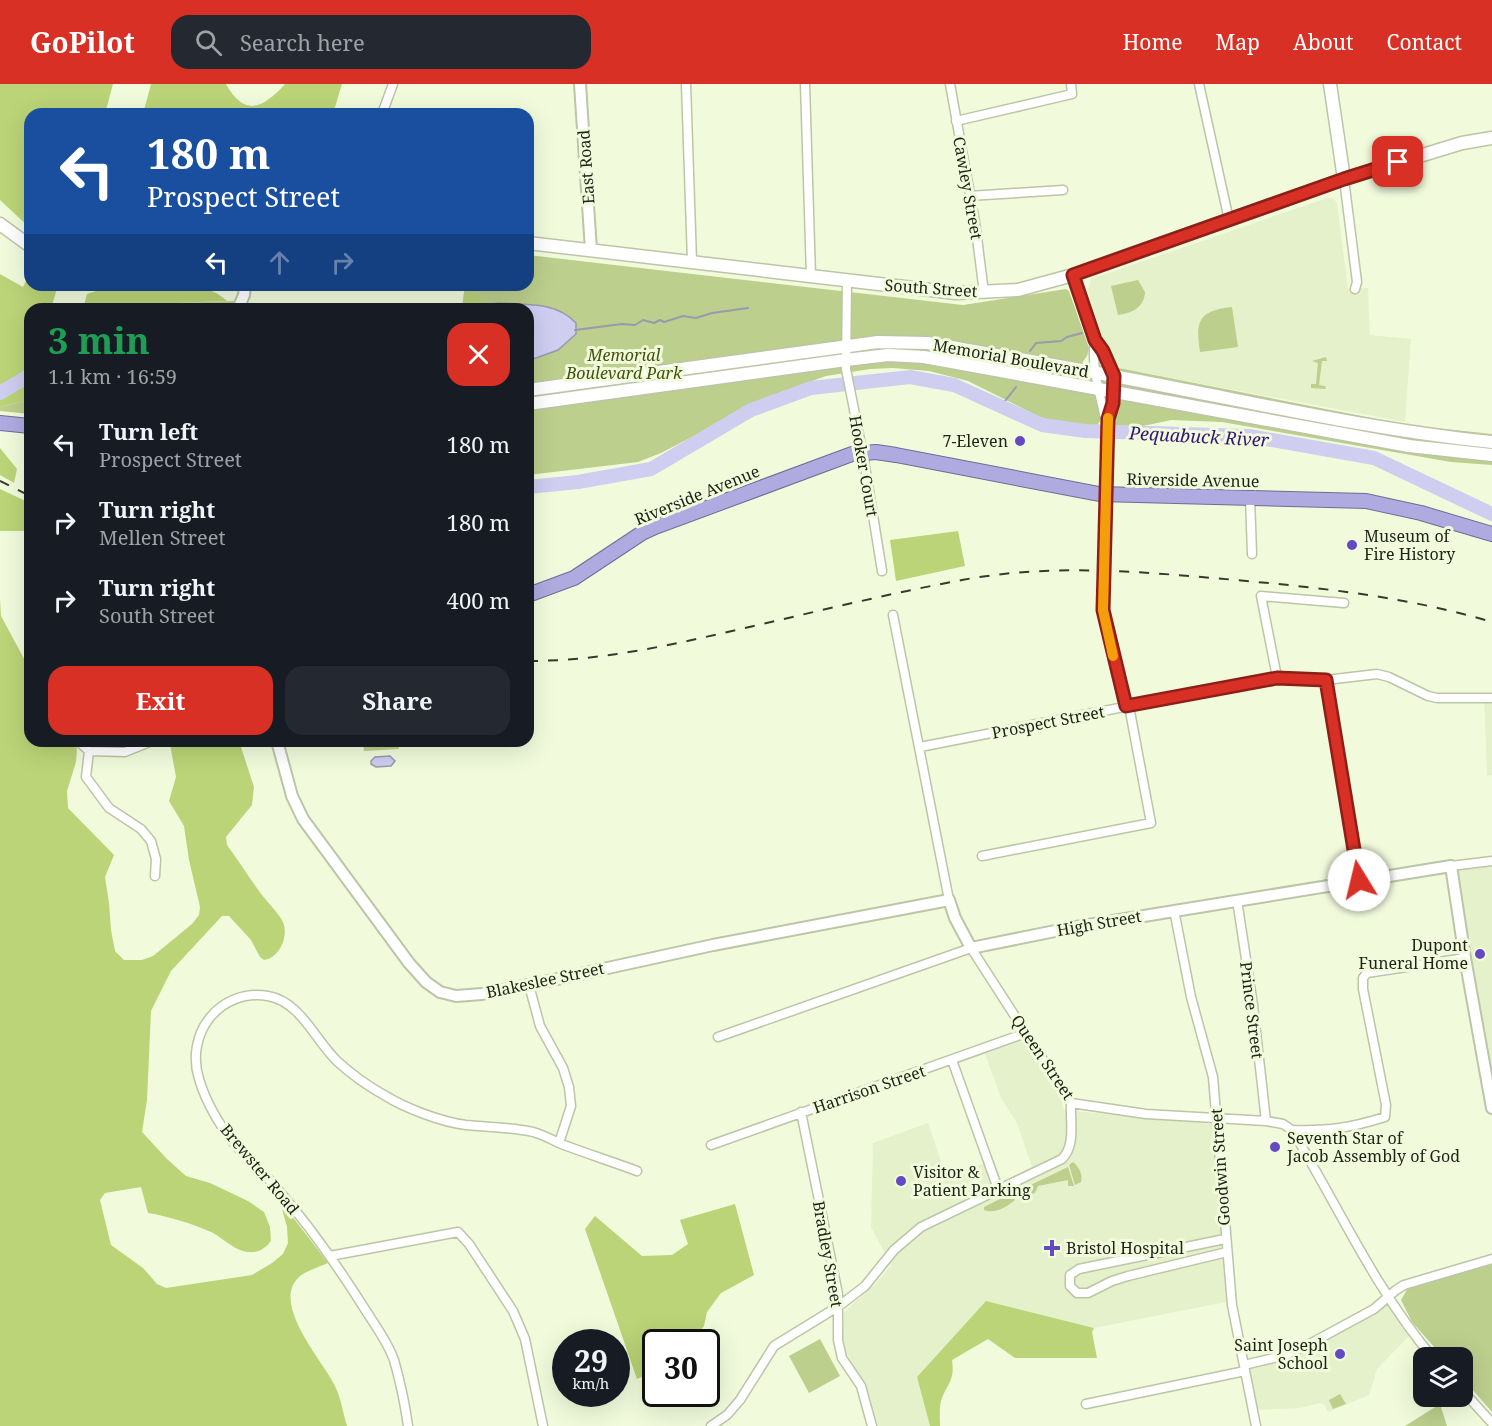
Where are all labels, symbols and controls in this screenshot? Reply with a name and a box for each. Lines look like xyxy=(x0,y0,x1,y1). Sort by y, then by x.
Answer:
search box xyxy=(171,15,591,69)
text: GoPilot xyxy=(30,23,135,61)
icon: search xyxy=(192,26,225,59)
text: Search here xyxy=(240,27,365,57)
text: Home xyxy=(1123,28,1183,56)
text: Map xyxy=(1216,28,1260,56)
text: About xyxy=(1293,28,1354,56)
text: Contact xyxy=(1387,28,1462,56)
text: 180 m xyxy=(147,124,271,181)
street label: East Road xyxy=(572,129,600,205)
icon: left xyxy=(48,132,126,210)
street label: Cawley Street xyxy=(948,135,988,241)
pin xyxy=(1372,136,1423,187)
icon: arrive xyxy=(1381,145,1414,178)
text: Prospect Street xyxy=(147,178,340,215)
icon: left xyxy=(200,246,233,279)
icon: ahead xyxy=(263,246,296,279)
icon: right xyxy=(326,246,359,279)
street label: South Street xyxy=(884,274,978,302)
text: 3 min xyxy=(48,316,150,365)
button: close xyxy=(447,323,510,386)
street label: Memorial Boulevard xyxy=(931,333,1091,383)
park label: Memorial Boulevard Park xyxy=(565,344,683,384)
text: 1.1 km · 16:59 xyxy=(48,363,177,390)
street label: Hooker Court xyxy=(844,413,884,519)
text: Turn left xyxy=(99,416,198,446)
water label: Pequabuck River xyxy=(1127,420,1270,452)
icon: left xyxy=(48,428,81,461)
text: 180 m xyxy=(447,429,510,459)
place label: 7-Eleven xyxy=(942,430,1008,452)
marker: 7-Eleven xyxy=(1013,434,1027,448)
text: Prospect Street xyxy=(99,446,242,473)
street label: Riverside Avenue xyxy=(631,460,763,530)
street label: Riverside Avenue xyxy=(1126,468,1260,492)
text: Turn right xyxy=(99,494,215,524)
icon: right xyxy=(48,506,81,539)
text: 180 m xyxy=(447,507,510,537)
text: Mellen Street xyxy=(99,524,225,551)
place label: Museum of Fire History xyxy=(1364,525,1456,565)
marker: Museum of Fire History xyxy=(1345,538,1359,552)
text: Turn right xyxy=(99,572,215,602)
icon: right xyxy=(48,584,81,617)
text: 400 m xyxy=(447,585,510,615)
text: South Street xyxy=(99,602,215,629)
button: Exit xyxy=(48,666,273,735)
button: Share xyxy=(285,666,510,735)
street label: Prospect Street xyxy=(990,700,1107,744)
position arrow xyxy=(1327,848,1391,912)
street label: High Street xyxy=(1055,905,1143,941)
place label: Dupont Funeral Home xyxy=(1359,934,1468,974)
marker: Dupont Funeral Home xyxy=(1473,947,1487,961)
street label: Blakeslee Street xyxy=(484,957,606,1003)
street label: Prince Street xyxy=(1235,960,1269,1060)
street label: Queen Street xyxy=(1006,1010,1080,1104)
street label: Harrison Street xyxy=(810,1059,928,1119)
street label: Goodwin Street xyxy=(1205,1107,1235,1226)
street label: Brewster Road xyxy=(216,1119,305,1219)
place label: Seventh Star of Jacob Assembly of God xyxy=(1286,1127,1460,1167)
marker: Seventh Star of Jacob Assembly of God xyxy=(1268,1140,1282,1154)
place label: Visitor & Patient Parking xyxy=(913,1161,1031,1201)
marker: Visitor & Patient Parking xyxy=(894,1174,908,1188)
street label: Bradley Street xyxy=(808,1199,848,1309)
place label: Bristol Hospital xyxy=(1066,1237,1184,1259)
marker: Bristol Hospital xyxy=(1043,1239,1061,1257)
speed limit sign: 30 xyxy=(642,1329,720,1407)
place label: Saint Joseph School xyxy=(1234,1334,1328,1374)
text: 29 xyxy=(574,1340,608,1381)
marker: Saint Joseph School xyxy=(1333,1347,1347,1361)
map controls xyxy=(1413,1347,1473,1407)
button: layers xyxy=(1413,1347,1473,1407)
text: km/h xyxy=(573,1373,609,1393)

